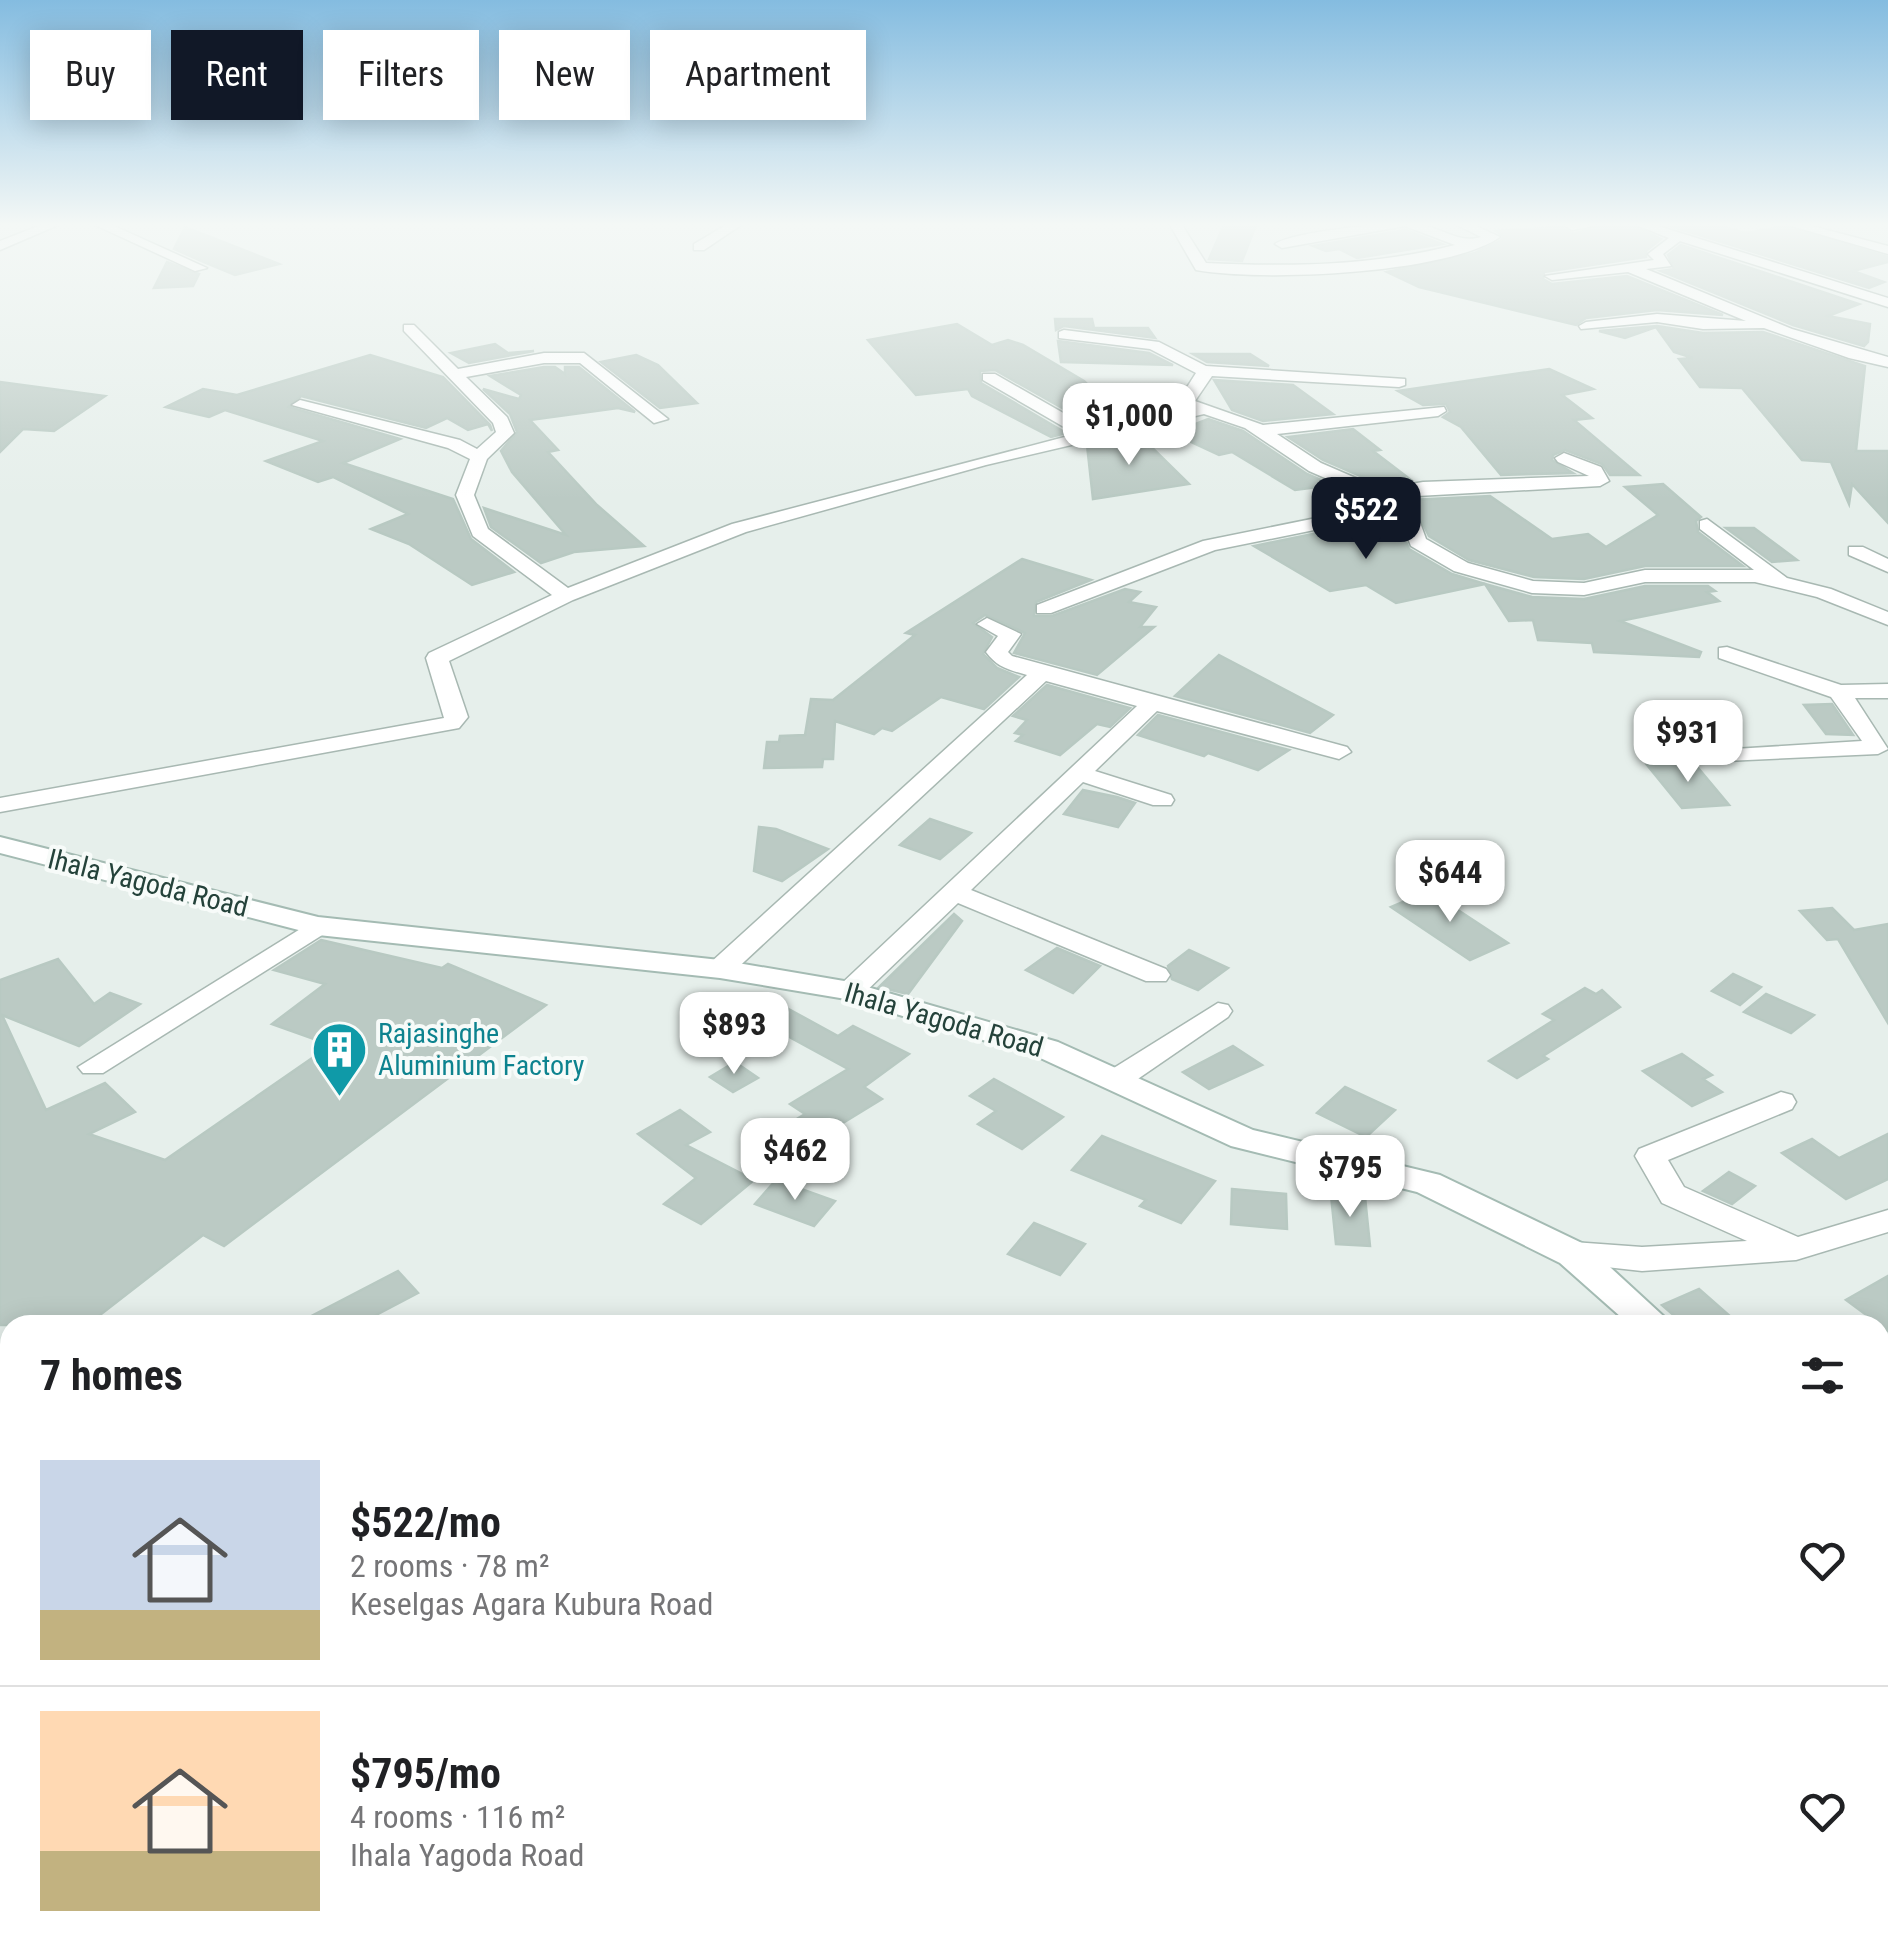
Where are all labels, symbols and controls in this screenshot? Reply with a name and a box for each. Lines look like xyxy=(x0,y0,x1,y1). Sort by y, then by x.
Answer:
chip: Buy xyxy=(30,30,151,120)
chip: Rent xyxy=(171,30,303,120)
chip: Filters xyxy=(323,30,479,120)
chip: New xyxy=(499,30,630,120)
chip: Apartment xyxy=(650,30,866,120)
pin: $1,000 xyxy=(1048,383,1210,468)
text: $1,000 xyxy=(1085,396,1173,434)
pin: $522 xyxy=(1307,477,1425,562)
text: $522 xyxy=(1334,490,1398,528)
pin: $931 xyxy=(1629,700,1747,785)
text: $931 xyxy=(1656,713,1720,751)
pin: $644 xyxy=(1391,840,1509,925)
street label: Ihala Yagoda Road xyxy=(44,842,252,924)
text: $644 xyxy=(1418,853,1482,891)
street label: Ihala Yagoda Road xyxy=(841,976,1047,1064)
pin: $893 xyxy=(675,992,793,1077)
text: $893 xyxy=(702,1005,766,1043)
place label: Rajasinghe Aluminium Factory xyxy=(378,1017,585,1082)
building icon: Rajasinghe Aluminium Factory xyxy=(309,1019,369,1098)
pin: $462 xyxy=(736,1118,854,1203)
text: $462 xyxy=(763,1131,827,1169)
pin: $795 xyxy=(1291,1135,1409,1220)
text: $795 xyxy=(1318,1148,1382,1186)
icon: filters xyxy=(1795,1348,1850,1403)
text: 7 homes xyxy=(40,1351,183,1400)
text: $522/mo xyxy=(350,1498,501,1547)
icon: home xyxy=(120,1500,240,1620)
icon: heart xyxy=(1795,1533,1850,1588)
text: 2 rooms · 78 m² xyxy=(350,1547,549,1585)
text: Keselgas Agara Kubura Road xyxy=(350,1585,713,1623)
text: $795/mo xyxy=(350,1749,501,1798)
icon: home xyxy=(120,1751,240,1871)
icon: heart xyxy=(1795,1784,1850,1839)
text: 4 rooms · 116 m² xyxy=(350,1798,565,1836)
text: Ihala Yagoda Road xyxy=(350,1836,584,1874)

